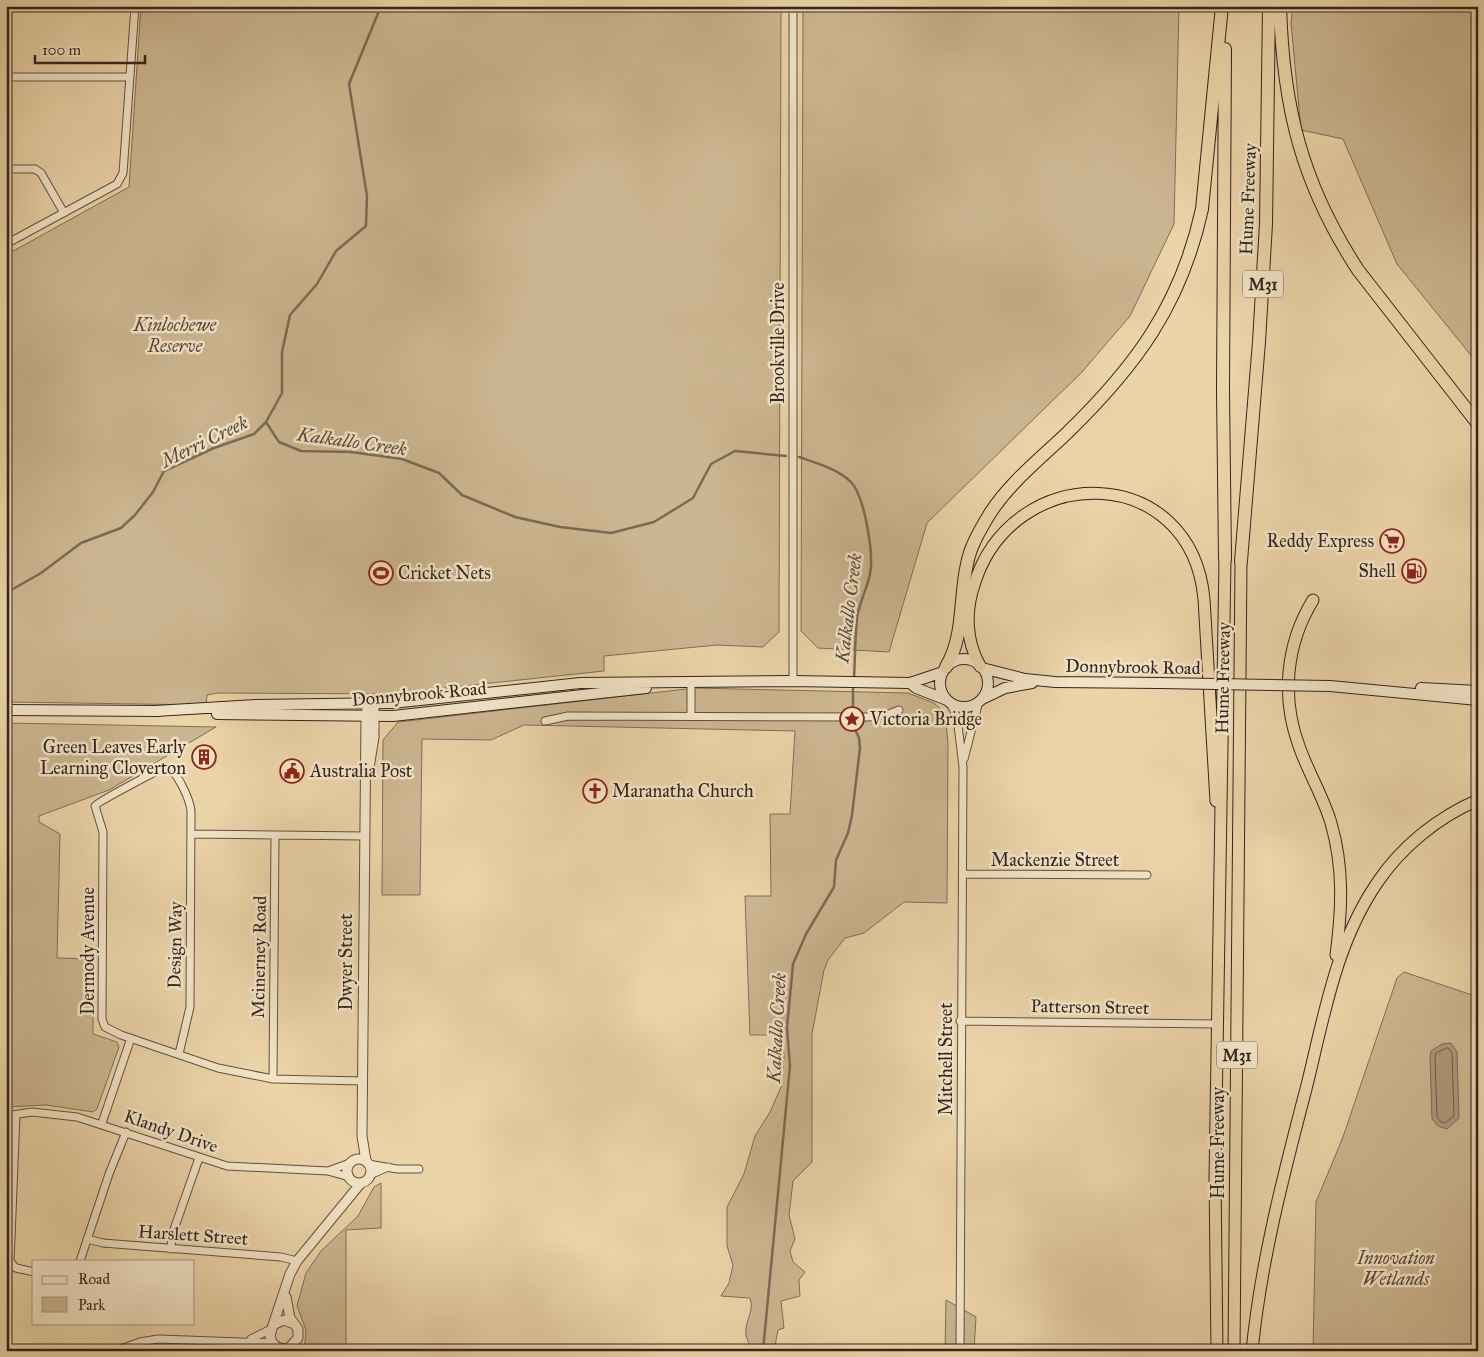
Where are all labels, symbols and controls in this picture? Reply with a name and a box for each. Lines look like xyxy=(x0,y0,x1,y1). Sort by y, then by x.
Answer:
scale bar xyxy=(35,32,145,64)
text: 100 m xyxy=(42,41,82,59)
street label: Hume Freeway xyxy=(1235,142,1261,255)
road number: M31 xyxy=(1243,270,1283,298)
street label: Brookville Drive xyxy=(767,282,789,404)
park label: Kinlochewe Reserve xyxy=(133,314,217,357)
water label: Merri Creek xyxy=(155,410,252,473)
water label: Kalkallo Creek xyxy=(295,422,409,461)
supermarket icon: Reddy Express xyxy=(1379,528,1405,554)
place label: Reddy Express xyxy=(1267,530,1374,552)
water label: Kalkallo Creek xyxy=(830,551,867,665)
fuel station icon: Shell xyxy=(1401,558,1427,584)
sports icon: Cricket Nets xyxy=(368,560,394,586)
place label: Shell xyxy=(1358,560,1396,582)
place label: Cricket Nets xyxy=(398,562,491,584)
street label: Hume Freeway xyxy=(1211,621,1235,734)
street label: Donnybrook Road xyxy=(1065,655,1201,679)
street label: Donnybrook Road xyxy=(351,677,487,711)
place icon: Victoria Bridge xyxy=(839,706,865,732)
place label: Victoria Bridge xyxy=(869,708,982,731)
place label: Green Leaves Early Learning Cloverton xyxy=(40,736,187,780)
building icon: Green Leaves Early Learning Cloverton xyxy=(191,744,217,770)
public building icon: Australia Post xyxy=(279,758,305,784)
place label: Australia Post xyxy=(309,760,413,782)
church icon: Maranatha Church xyxy=(582,778,608,804)
place label: Maranatha Church xyxy=(612,780,754,802)
street label: Mackenzie Street xyxy=(991,849,1120,871)
street label: Dermody Avenue xyxy=(77,887,99,1015)
street label: Mcinerney Road xyxy=(247,895,271,1019)
street label: Design Way xyxy=(163,901,188,989)
street label: Dwyer Street xyxy=(335,913,357,1011)
water label: Kalkallo Creek xyxy=(762,972,791,1085)
street label: Patterson Street xyxy=(1030,995,1150,1019)
street label: Mitchell Street xyxy=(935,1002,957,1116)
road number: M31 xyxy=(1217,1042,1257,1068)
street label: Hume Freeway xyxy=(1207,1086,1229,1199)
street label: Klandy Drive xyxy=(121,1105,221,1157)
street label: Harslett Street xyxy=(137,1220,249,1250)
park label: Innovation Wetlands xyxy=(1356,1247,1435,1290)
legend xyxy=(32,1260,195,1324)
text: Road xyxy=(78,1270,110,1288)
text: Park xyxy=(78,1296,105,1314)

